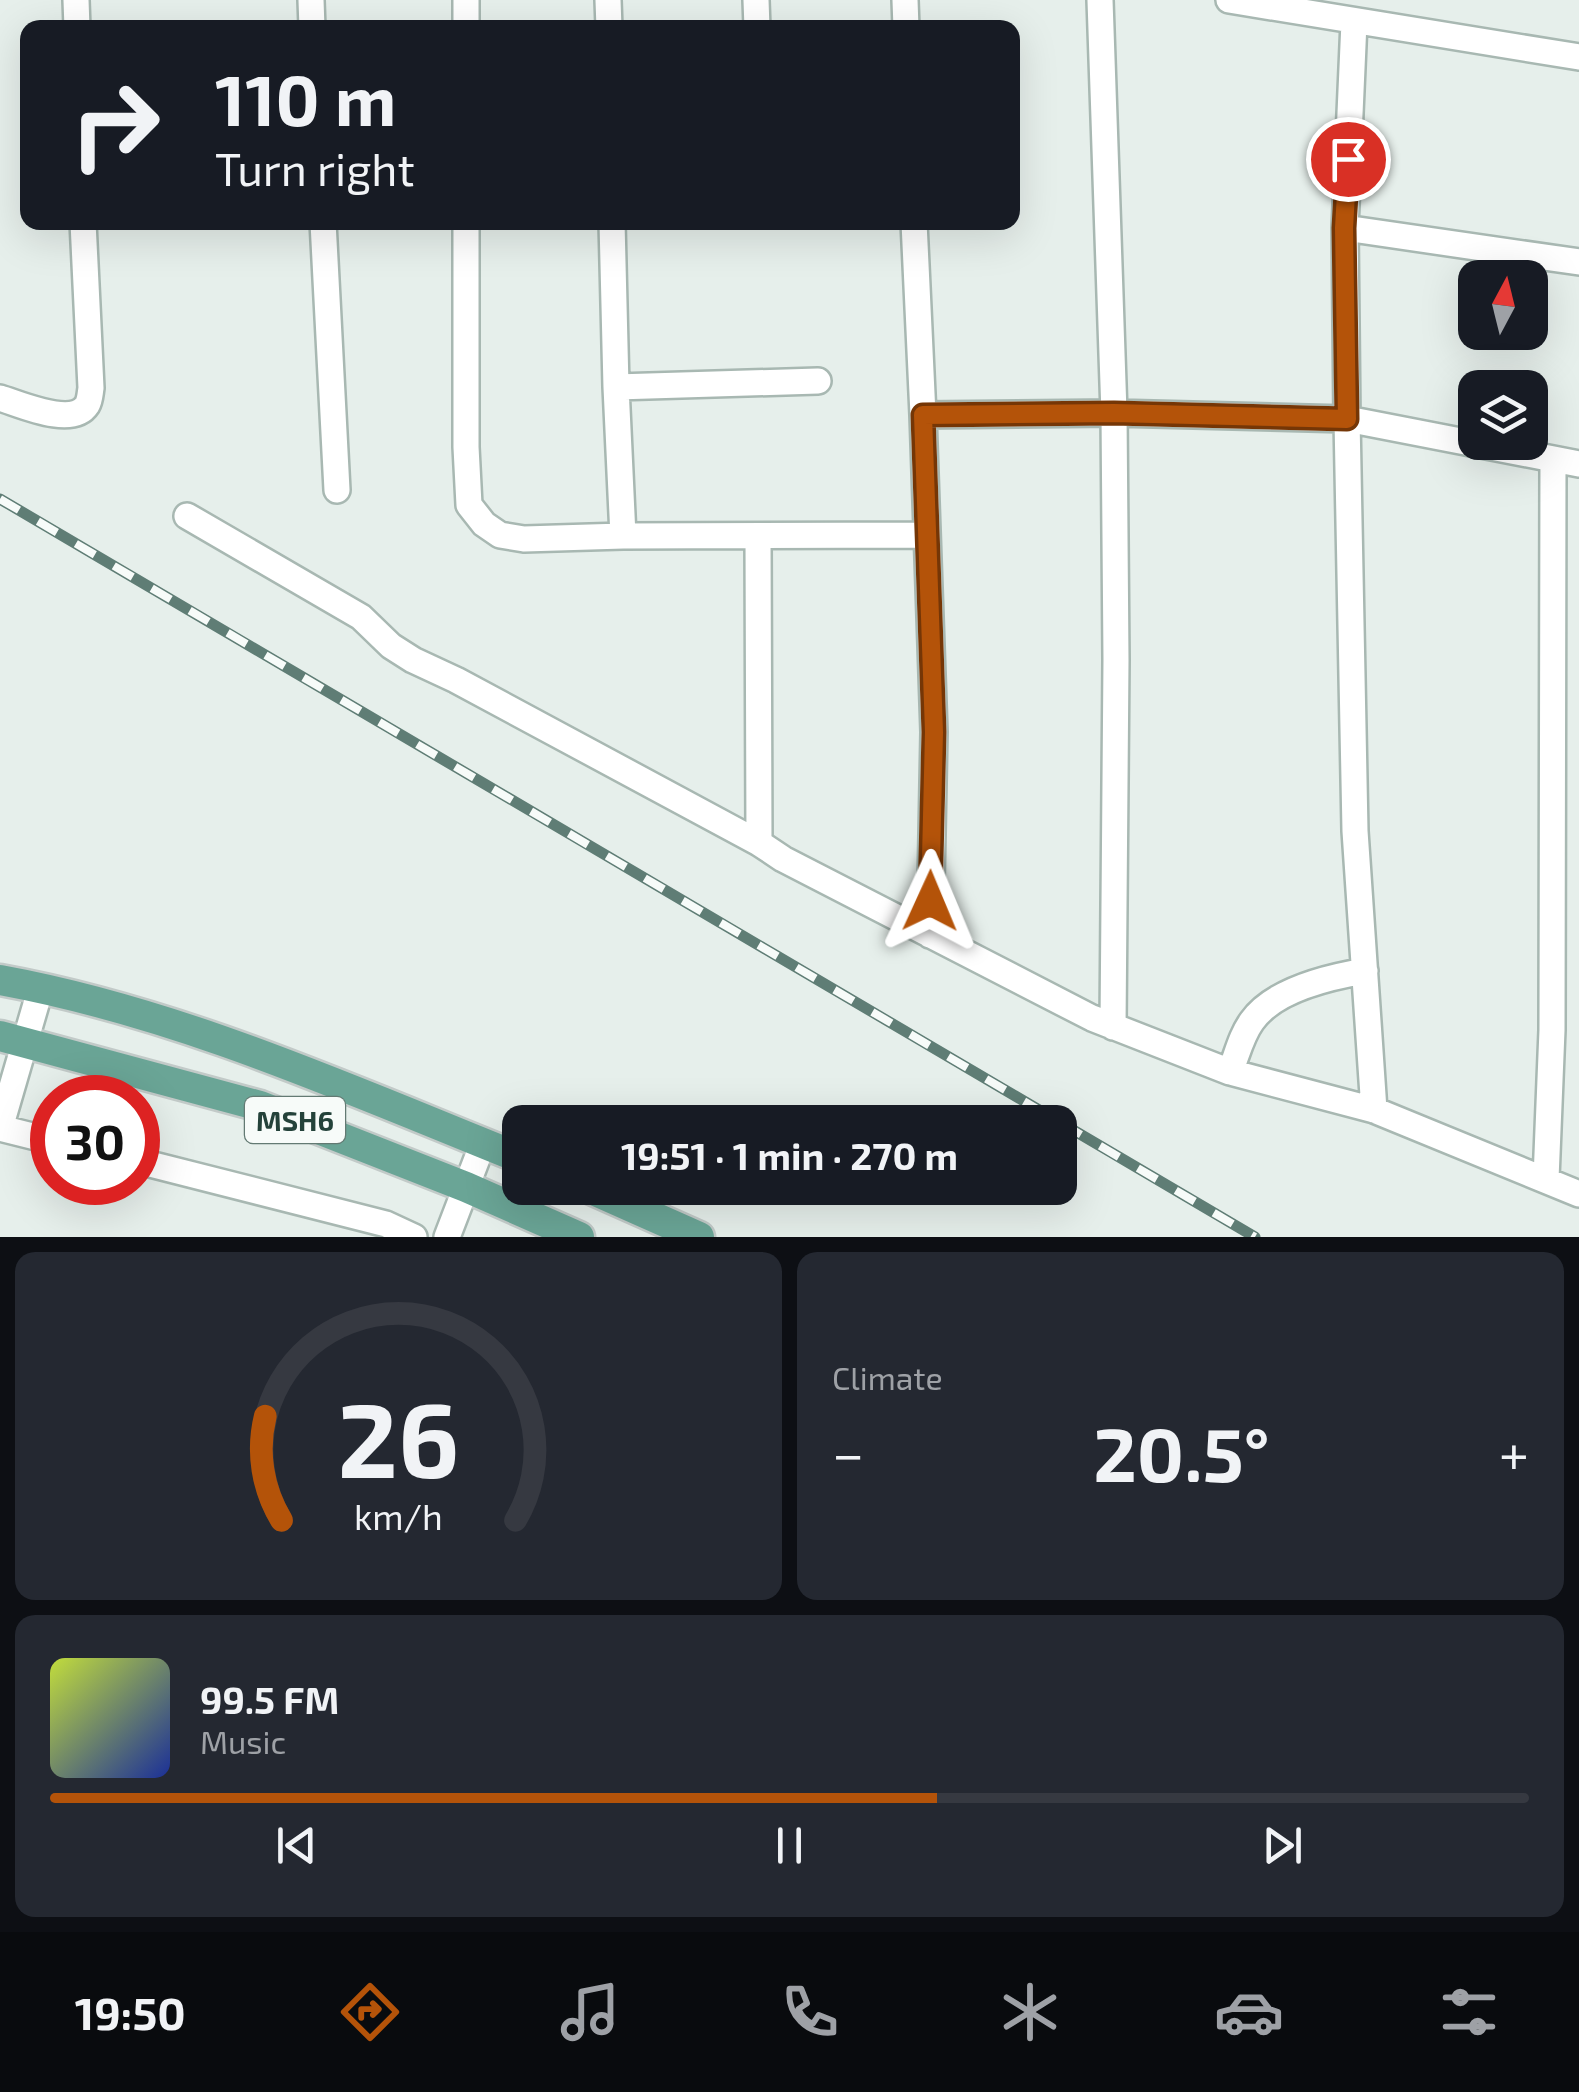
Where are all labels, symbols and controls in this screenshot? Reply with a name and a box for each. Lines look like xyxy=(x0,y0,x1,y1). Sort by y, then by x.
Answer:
text: 110 m xyxy=(215,56,396,140)
icon: right xyxy=(50,60,180,190)
pin xyxy=(1306,117,1391,202)
icon: arrive xyxy=(1321,132,1376,187)
text: Turn right xyxy=(215,141,415,195)
north arrow xyxy=(1458,260,1548,350)
map controls xyxy=(1458,260,1548,460)
button: layers xyxy=(1458,370,1548,460)
position arrow xyxy=(878,849,982,953)
speed limit sign: 30 xyxy=(30,1075,160,1205)
road number: MSH6 xyxy=(245,1097,345,1143)
text: 19:51 · 1 min · 270 m xyxy=(621,1132,958,1178)
text: Climate xyxy=(832,1358,943,1396)
text: 26 xyxy=(338,1374,459,1499)
text: 20.5° xyxy=(1093,1407,1270,1497)
text: − xyxy=(832,1419,864,1485)
text: + xyxy=(1499,1419,1529,1485)
text: km/h xyxy=(354,1494,443,1537)
text: 99.5 FM xyxy=(200,1676,339,1722)
text: Music xyxy=(200,1722,286,1760)
icon: previous xyxy=(269,1818,324,1873)
icon: pause xyxy=(762,1818,817,1873)
icon: next xyxy=(1255,1818,1310,1873)
icon: directions xyxy=(335,1977,405,2047)
icon: music xyxy=(555,1977,625,2047)
icon: phone xyxy=(775,1977,845,2047)
icon: climate xyxy=(995,1977,1065,2047)
icon: car xyxy=(1214,1977,1284,2047)
icon: filters xyxy=(1434,1977,1504,2047)
text: 19:50 xyxy=(75,1985,186,2039)

